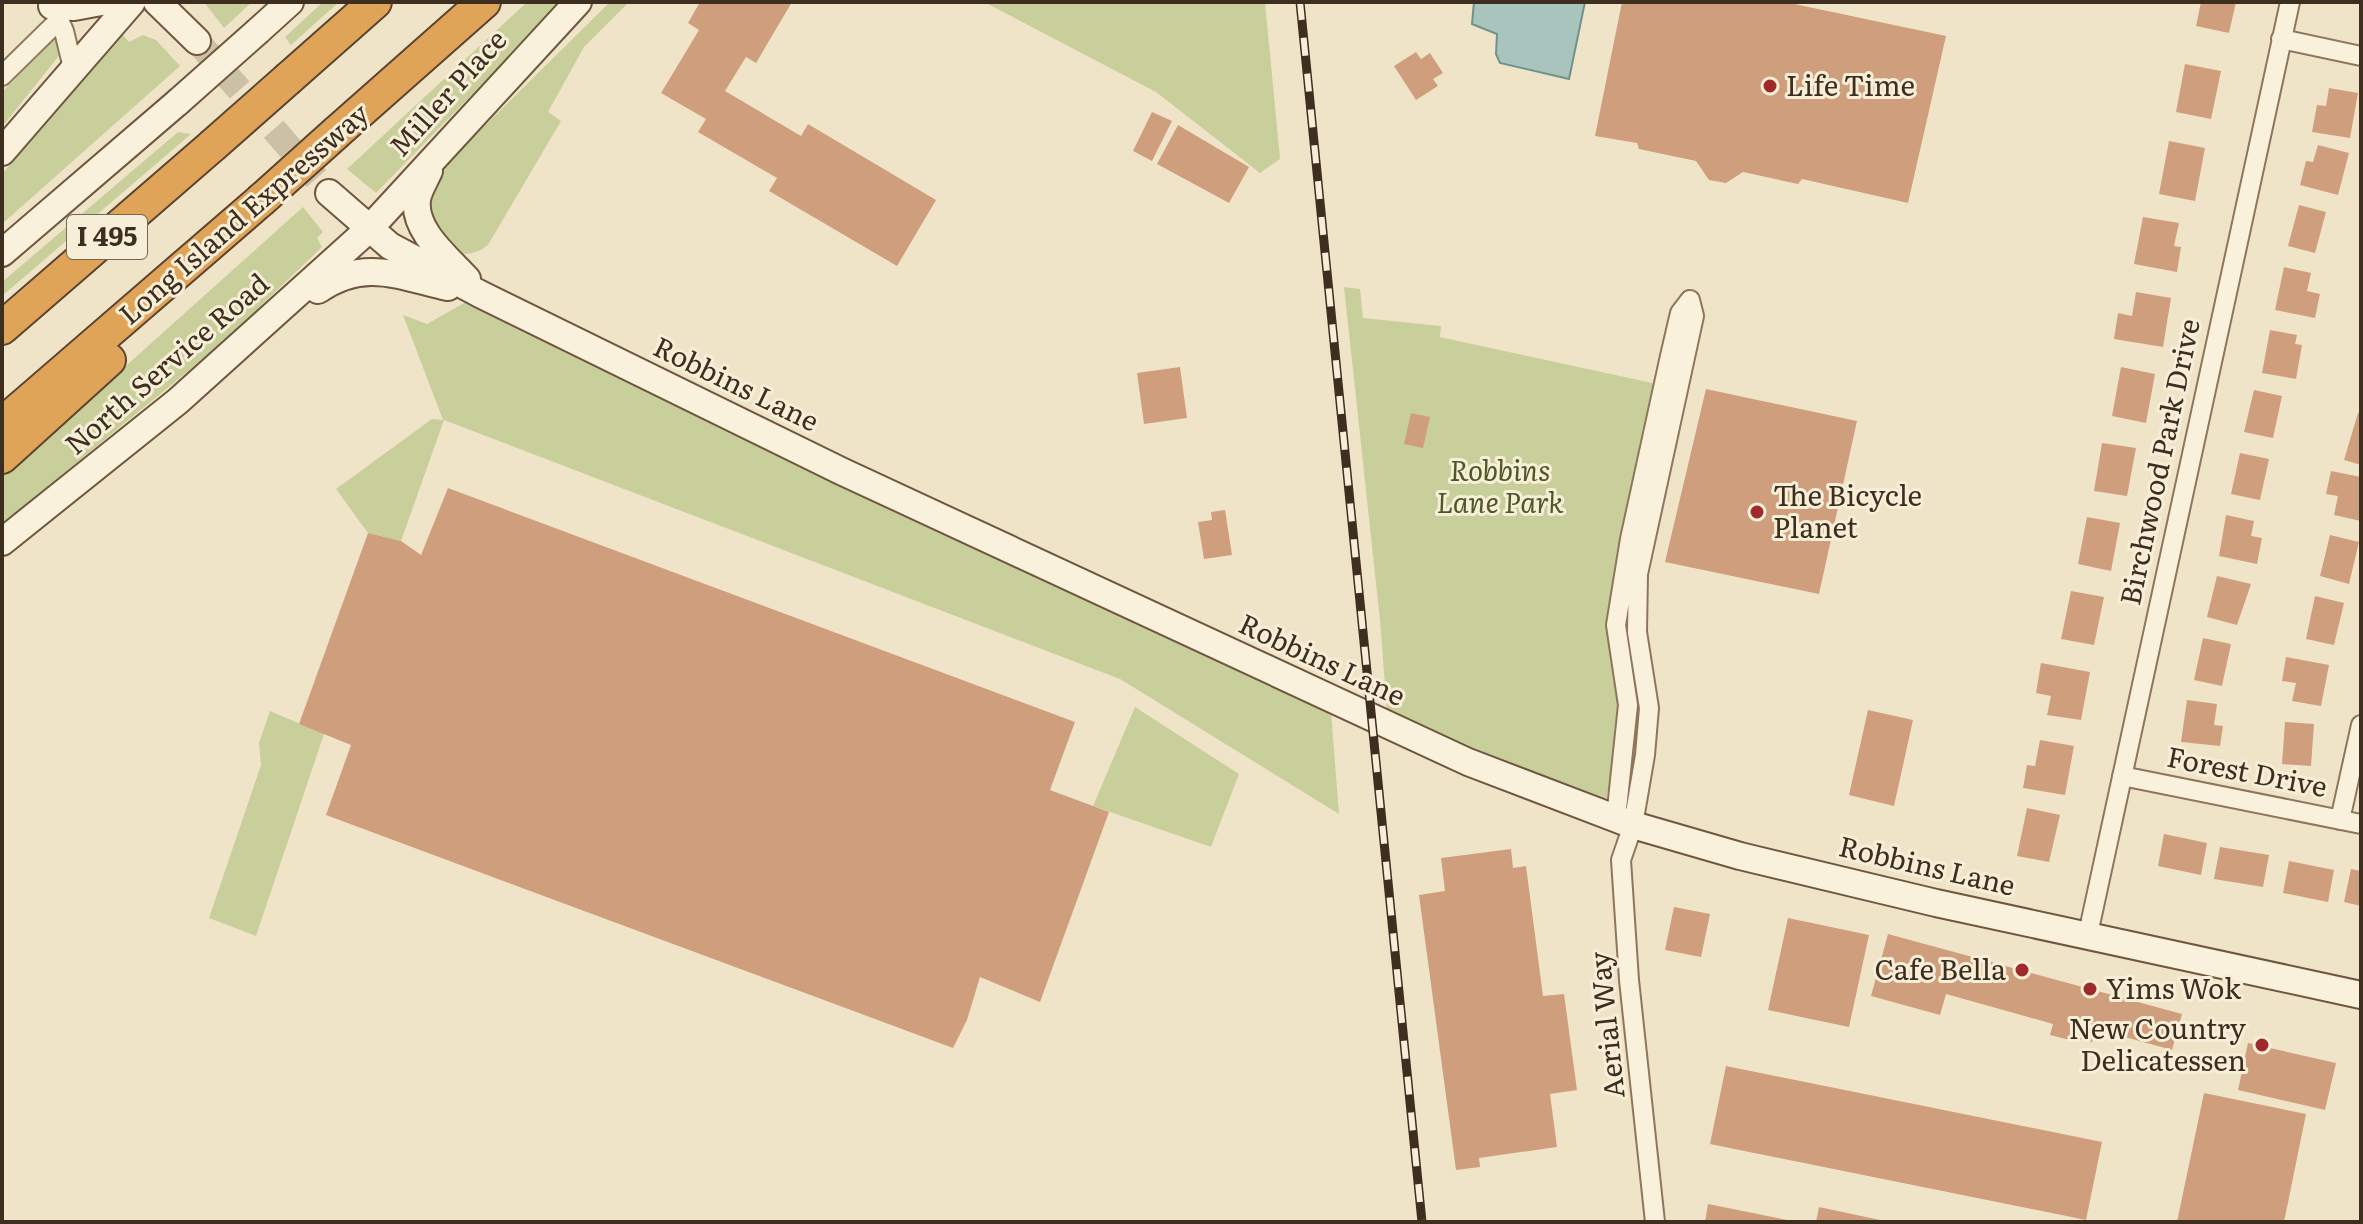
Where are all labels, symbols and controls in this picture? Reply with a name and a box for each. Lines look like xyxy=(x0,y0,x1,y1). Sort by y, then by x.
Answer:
street label: Miller Place xyxy=(378,19,515,165)
place label: Life Time xyxy=(1786,63,1915,105)
marker: Life Time xyxy=(1761,77,1779,95)
street label: Long Island Expressway xyxy=(108,91,378,333)
road number: I 495 xyxy=(67,215,147,259)
street label: North Service Road xyxy=(54,262,277,463)
street label: Birchwood Park Drive xyxy=(2107,314,2209,609)
street label: Robbins Lane xyxy=(647,324,827,440)
park label: Robbins Lane Park xyxy=(1436,448,1564,522)
place label: The Bicycle Planet xyxy=(1773,473,1922,547)
marker: The Bicycle Planet xyxy=(1748,503,1766,521)
street label: Robbins Lane xyxy=(1233,601,1413,715)
street label: Forest Drive xyxy=(2164,734,2331,806)
street label: Robbins Lane xyxy=(1835,823,2020,905)
place label: Cafe Bella xyxy=(1874,947,2006,989)
street label: Aerial Way xyxy=(1576,949,1634,1101)
marker: Cafe Bella xyxy=(2013,961,2031,979)
place label: Yims Wok xyxy=(2106,966,2242,1008)
marker: Yims Wok xyxy=(2081,980,2099,998)
place label: New Country Delicatessen xyxy=(2069,1006,2247,1080)
marker: New Country Delicatessen xyxy=(2253,1036,2271,1054)

